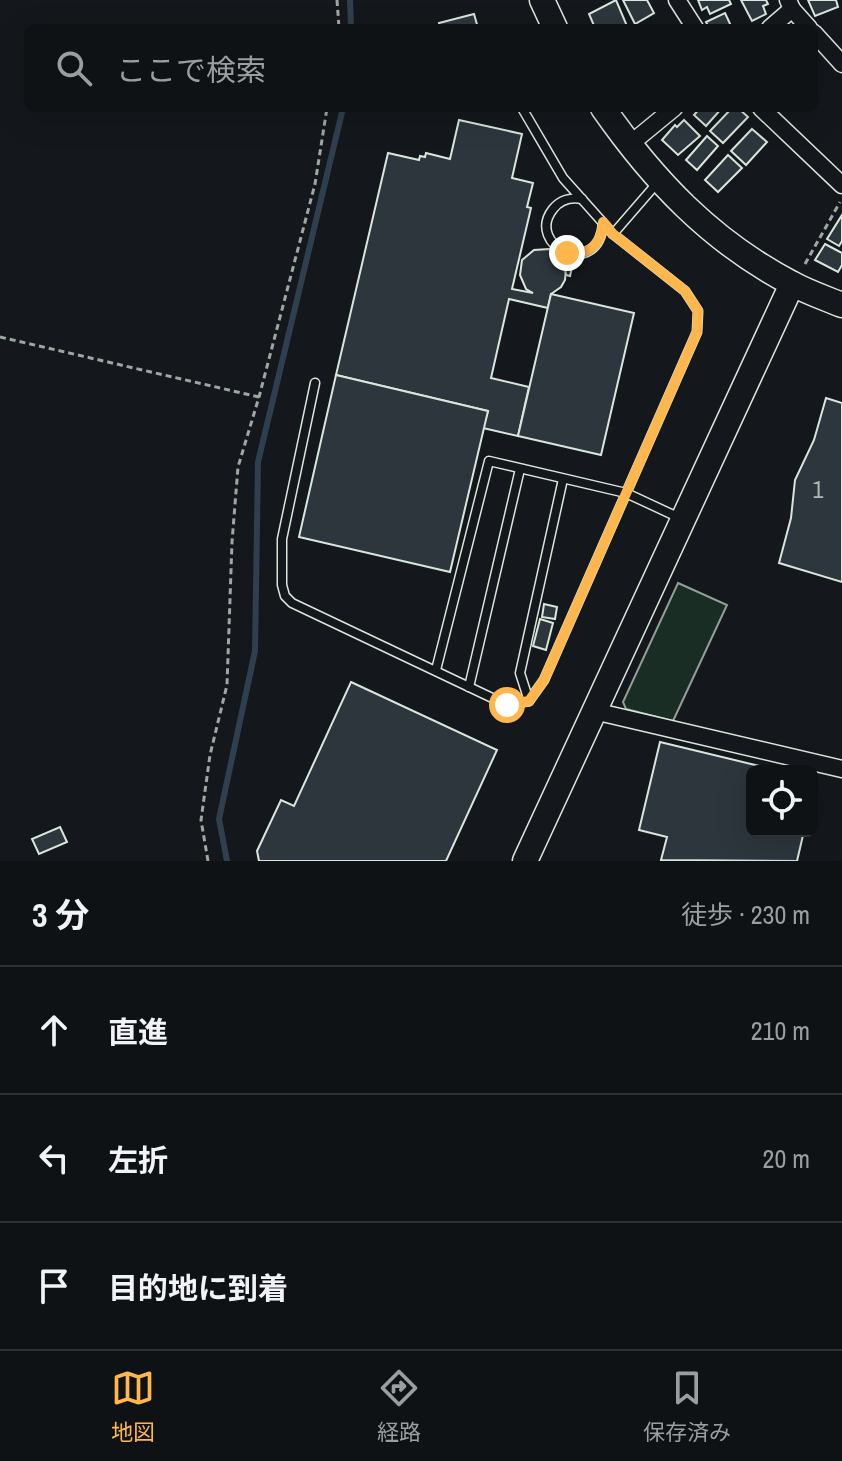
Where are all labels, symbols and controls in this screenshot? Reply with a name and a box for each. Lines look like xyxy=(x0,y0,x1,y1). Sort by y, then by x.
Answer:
search box xyxy=(24,24,818,112)
icon: search xyxy=(52,46,96,90)
text: ここで検索 xyxy=(116,50,266,90)
route end xyxy=(549,235,585,271)
house number: 1 xyxy=(813,473,824,505)
route start xyxy=(489,687,525,723)
map controls xyxy=(746,765,818,837)
button: locate xyxy=(746,765,818,837)
text: 3 分 xyxy=(32,892,89,938)
text: 徒歩 · 230 m xyxy=(681,897,810,932)
icon: ahead xyxy=(32,1008,76,1052)
text: 直進 xyxy=(108,1012,168,1052)
text: 210 m xyxy=(751,1013,810,1048)
icon: left xyxy=(32,1136,76,1180)
text: 左折 xyxy=(108,1140,168,1180)
text: 20 m xyxy=(763,1141,810,1176)
icon: arrive xyxy=(32,1264,76,1308)
text: 目的地に到着 xyxy=(108,1268,288,1308)
tab: 地図 xyxy=(111,1366,155,1447)
tab: 経路 xyxy=(377,1366,421,1447)
tab: 保存済み xyxy=(643,1366,731,1447)

